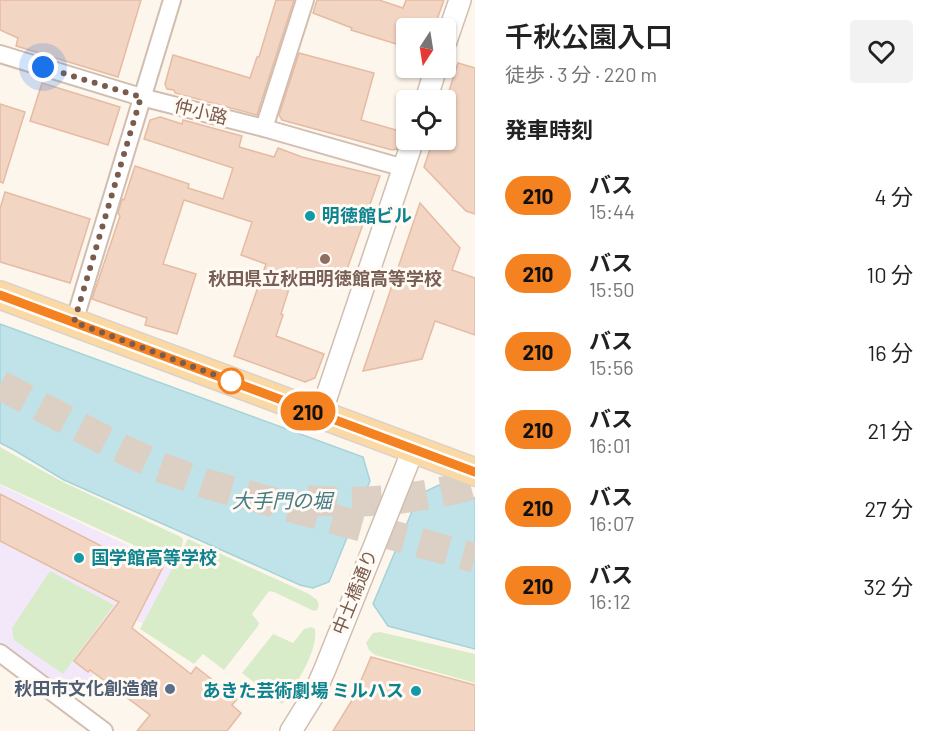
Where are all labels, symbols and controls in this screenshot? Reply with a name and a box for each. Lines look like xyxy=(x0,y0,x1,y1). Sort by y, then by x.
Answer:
north arrow xyxy=(396,18,456,78)
map controls xyxy=(396,18,456,150)
text: 千秋公園入口 xyxy=(505,19,673,53)
button: heart xyxy=(850,20,913,83)
your location xyxy=(28,52,58,82)
text: 徒歩 · 3 分 · 220 m xyxy=(505,62,657,86)
button: locate xyxy=(396,90,456,150)
street label: 仲小路 xyxy=(172,94,230,128)
text: 発車時刻 xyxy=(505,116,593,142)
text: バス xyxy=(589,171,633,197)
text: 210 xyxy=(522,183,554,208)
text: 4 分 xyxy=(874,183,913,209)
text: 15:44 xyxy=(589,199,635,223)
place label: 明徳館ビル xyxy=(322,204,412,226)
marker: 明徳館ビル xyxy=(303,209,317,223)
text: バス xyxy=(589,249,633,275)
marker: 秋田県立秋田明徳館高等学校 xyxy=(318,252,332,266)
text: 210 xyxy=(522,261,554,286)
text: 10 分 xyxy=(866,261,913,287)
place label: 秋田県立秋田明徳館高等学校 xyxy=(208,267,442,289)
text: 15:50 xyxy=(589,277,635,301)
text: バス xyxy=(589,327,633,353)
text: 210 xyxy=(522,339,554,364)
text: 16 分 xyxy=(868,339,913,365)
text: 15:56 xyxy=(589,355,634,379)
unlabelled marker xyxy=(218,368,244,394)
line badge: 210 xyxy=(274,392,342,430)
text: 210 xyxy=(292,399,324,424)
text: バス xyxy=(589,405,633,431)
text: 210 xyxy=(522,417,554,442)
text: 21 分 xyxy=(867,417,913,443)
text: 16:01 xyxy=(589,433,631,457)
text: バス xyxy=(589,483,633,509)
water label: 大手門の堀 xyxy=(232,488,335,512)
text: 210 xyxy=(522,495,554,520)
text: 27 分 xyxy=(864,495,913,521)
text: 16:07 xyxy=(589,511,634,535)
place label: 国学館高等学校 xyxy=(91,546,217,568)
street label: 中土橋通り xyxy=(327,546,381,637)
marker: 国学館高等学校 xyxy=(72,551,86,565)
text: バス xyxy=(589,561,633,587)
text: 210 xyxy=(522,573,554,598)
text: 32 分 xyxy=(863,573,913,599)
text: 16:12 xyxy=(589,589,631,613)
place label: 秋田市文化創造館 xyxy=(14,677,158,699)
place label: あきた芸術劇場 ミルハス xyxy=(202,679,404,701)
marker: 秋田市文化創造館 xyxy=(163,682,177,696)
marker: あきた芸術劇場 ミルハス xyxy=(409,684,423,698)

